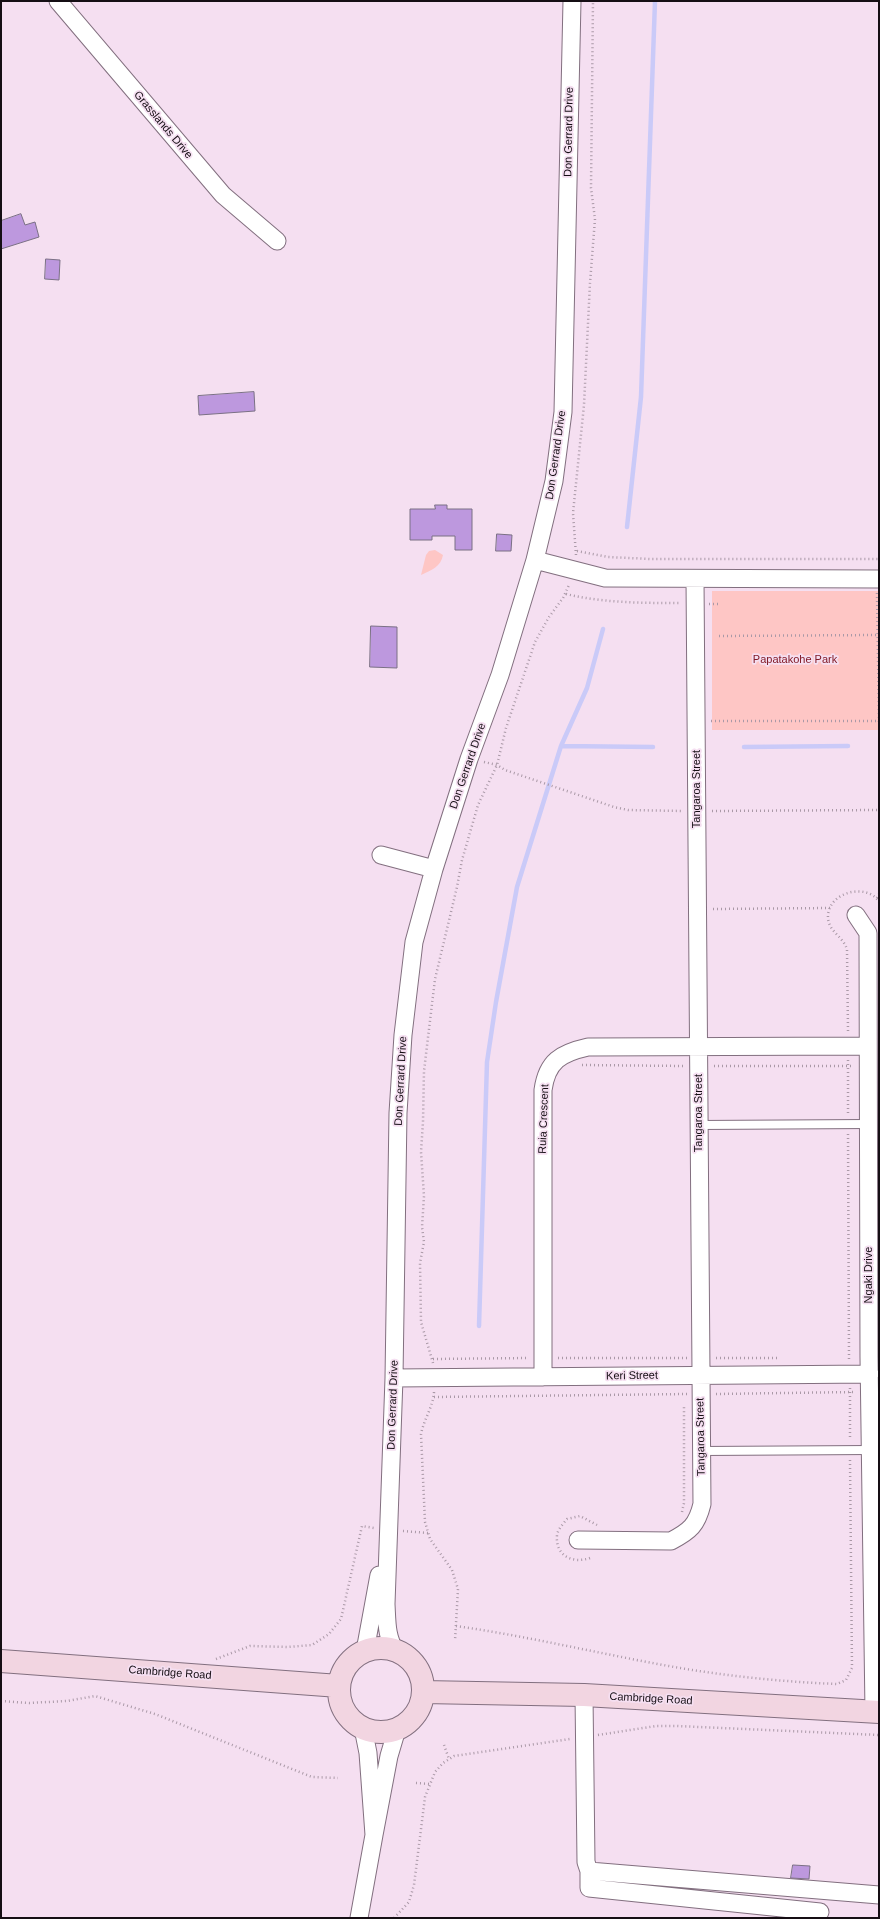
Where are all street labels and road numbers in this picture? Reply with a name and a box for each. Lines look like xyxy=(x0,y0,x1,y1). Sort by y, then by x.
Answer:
street label: Don Gerrard Drive xyxy=(562,87,576,177)
street label: Grasslands Drive xyxy=(131,88,195,162)
street label: Don Gerrard Drive xyxy=(543,410,569,500)
street label: Don Gerrard Drive xyxy=(447,721,489,811)
street label: Tangaroa Street xyxy=(690,750,704,828)
street label: Don Gerrard Drive xyxy=(392,1036,410,1126)
street label: Tangaroa Street xyxy=(692,1074,706,1152)
street label: Ruia Crescent xyxy=(536,1084,552,1154)
street label: Ngaki Drive xyxy=(862,1247,876,1303)
street label: Don Gerrard Drive xyxy=(385,1360,401,1450)
street label: Keri Street xyxy=(606,1369,658,1383)
street label: Tangaroa Street xyxy=(694,1398,708,1476)
street label: Cambridge Road xyxy=(128,1664,212,1682)
street label: Cambridge Road xyxy=(609,1690,693,1708)

